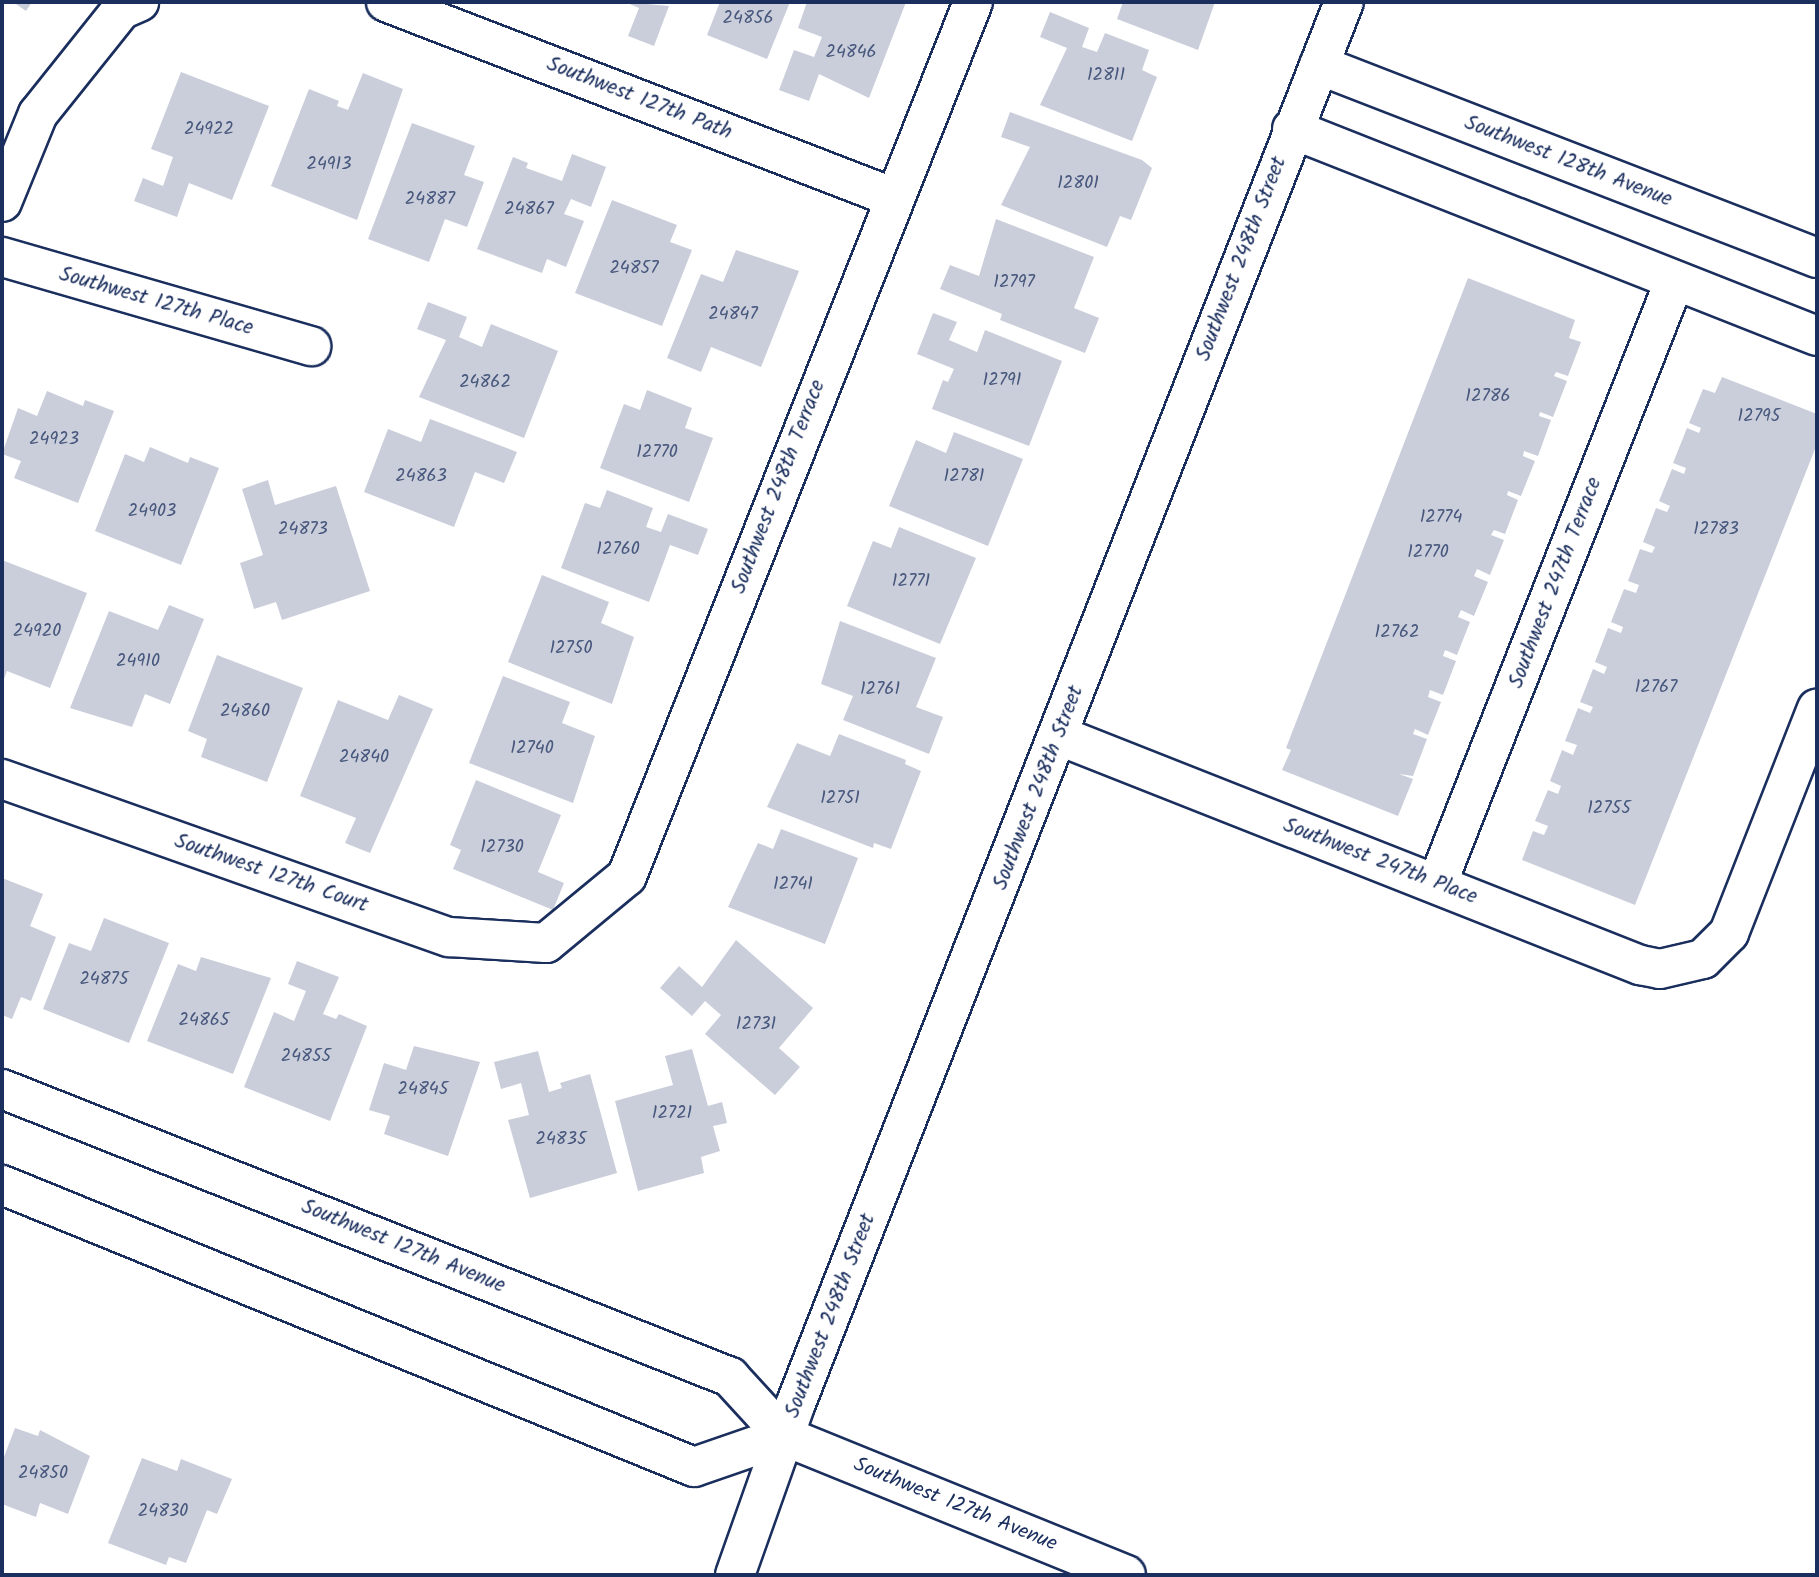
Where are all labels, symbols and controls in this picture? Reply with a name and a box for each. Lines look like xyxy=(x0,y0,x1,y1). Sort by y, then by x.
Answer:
house number: 24856 xyxy=(723,8,773,30)
house number: 24846 xyxy=(825,42,877,64)
street label: Southwest 127th Path xyxy=(543,52,735,146)
house number: 12811 xyxy=(1087,65,1125,87)
street label: Southwest 128th Avenue xyxy=(1461,111,1675,213)
house number: 24922 xyxy=(184,119,234,141)
street label: Southwest 248th Street xyxy=(1191,153,1293,365)
house number: 24913 xyxy=(306,154,352,176)
house number: 12801 xyxy=(1057,173,1099,195)
house number: 24887 xyxy=(405,189,455,211)
house number: 24867 xyxy=(504,199,554,221)
house number: 24857 xyxy=(609,258,659,280)
street label: Southwest 127th Place xyxy=(56,262,256,342)
house number: 12797 xyxy=(993,272,1035,294)
house number: 24847 xyxy=(708,304,758,326)
house number: 12791 xyxy=(983,370,1021,392)
house number: 24862 xyxy=(459,372,511,394)
street label: Southwest 248th Terrace xyxy=(727,377,831,597)
house number: 12786 xyxy=(1465,386,1511,408)
house number: 12795 xyxy=(1738,406,1780,428)
house number: 24923 xyxy=(29,429,79,451)
house number: 12770 xyxy=(636,442,678,464)
house number: 24863 xyxy=(395,466,447,488)
house number: 12781 xyxy=(944,466,984,488)
street label: Southwest 247th Terrace xyxy=(1504,474,1608,692)
house number: 24903 xyxy=(128,501,176,523)
house number: 12774 xyxy=(1420,507,1462,529)
house number: 24873 xyxy=(278,519,328,541)
house number: 12783 xyxy=(1693,519,1739,541)
house number: 12760 xyxy=(596,539,640,561)
house number: 12770 xyxy=(1407,542,1449,564)
house number: 12771 xyxy=(892,571,930,593)
house number: 24920 xyxy=(13,621,61,643)
house number: 12762 xyxy=(1375,622,1419,644)
house number: 12750 xyxy=(549,638,593,660)
house number: 24910 xyxy=(116,651,160,673)
house number: 12767 xyxy=(1635,677,1677,699)
house number: 12761 xyxy=(860,679,900,701)
street label: Southwest 248th Street xyxy=(988,682,1090,894)
house number: 24860 xyxy=(220,701,270,723)
house number: 12740 xyxy=(510,738,554,760)
house number: 24840 xyxy=(339,747,389,769)
house number: 12751 xyxy=(820,788,860,810)
house number: 12755 xyxy=(1587,798,1631,820)
street label: Southwest 247th Place xyxy=(1279,813,1481,911)
street label: Southwest 127th Court xyxy=(171,829,371,919)
house number: 12730 xyxy=(480,837,524,859)
house number: 12741 xyxy=(773,874,813,896)
house number: 24875 xyxy=(79,969,129,991)
house number: 24865 xyxy=(179,1010,229,1032)
house number: 12731 xyxy=(736,1014,776,1036)
house number: 24855 xyxy=(281,1046,331,1068)
house number: 24845 xyxy=(398,1079,448,1101)
house number: 12721 xyxy=(652,1103,692,1125)
house number: 24835 xyxy=(535,1129,587,1151)
street label: Southwest 127th Avenue xyxy=(298,1195,508,1299)
street label: Southwest 248th Street xyxy=(780,1210,882,1422)
street label: Southwest 127th Avenue xyxy=(850,1453,1060,1557)
house number: 24850 xyxy=(18,1463,68,1485)
house number: 24830 xyxy=(138,1501,188,1523)

